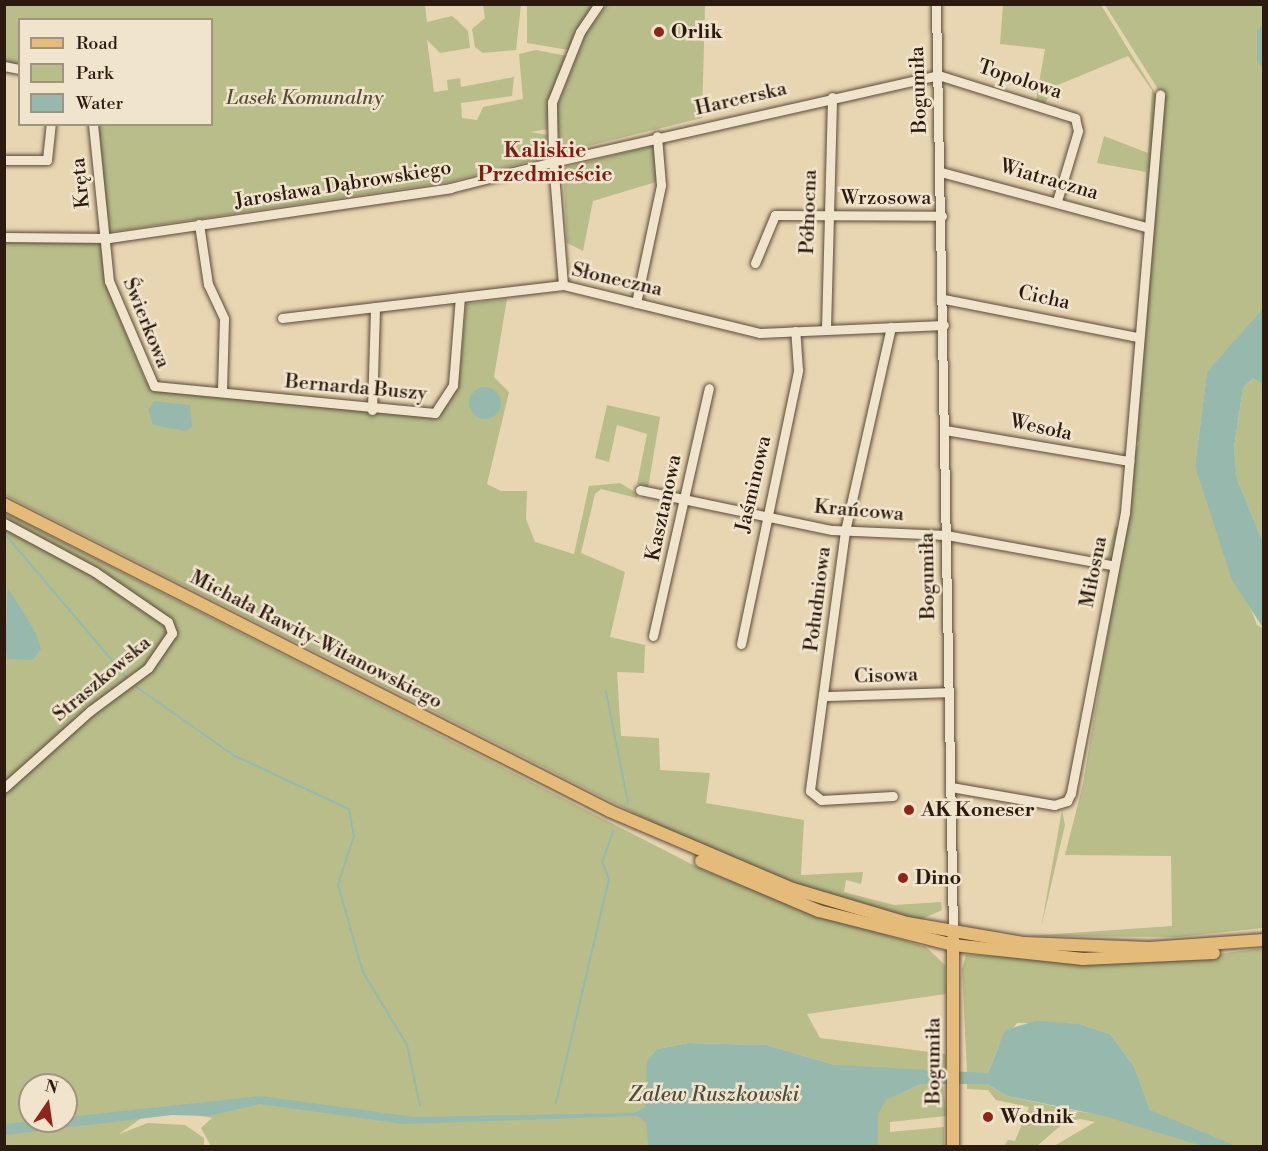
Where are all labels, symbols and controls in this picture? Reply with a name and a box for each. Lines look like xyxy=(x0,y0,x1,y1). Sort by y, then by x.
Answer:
legend xyxy=(18,18,213,126)
place label: Orlik xyxy=(671,20,722,44)
marker: Orlik xyxy=(652,25,666,39)
text: Road xyxy=(76,32,118,55)
street label: Bogumiła xyxy=(905,46,933,134)
street label: Topolowa xyxy=(975,55,1065,105)
text: Park xyxy=(76,62,113,85)
street label: Harcerska xyxy=(693,77,789,121)
park label: Lasek Komunalny xyxy=(226,86,384,110)
text: Water xyxy=(76,92,123,115)
district label: Kaliskie Przedmieście xyxy=(477,138,613,188)
street label: Wiatraczna xyxy=(997,154,1101,206)
street label: Jarosława Dąbrowskiego xyxy=(233,156,453,214)
street label: Kręta xyxy=(66,157,96,209)
street label: Północna xyxy=(796,169,822,255)
street label: Wrzosowa xyxy=(841,186,931,210)
street label: Słoneczna xyxy=(569,258,665,302)
street label: Świerkowa xyxy=(117,274,175,372)
street label: Cicha xyxy=(1016,281,1072,315)
street label: Bernarda Buszy xyxy=(284,370,428,406)
street label: Wesoła xyxy=(1008,410,1074,446)
street label: Jaśminowa xyxy=(731,433,777,535)
street label: Kasztanowa xyxy=(641,453,687,563)
street label: Krańcowa xyxy=(813,495,905,527)
street label: Bogumiła xyxy=(915,532,941,620)
street label: Miłosna xyxy=(1075,534,1113,610)
street label: Południowa xyxy=(800,545,836,653)
street label: Michała Rawity-Witanowskiego xyxy=(186,566,446,714)
street label: Straszkowska xyxy=(48,631,156,727)
street label: Cisowa xyxy=(854,663,918,689)
place label: AK Koneser xyxy=(921,798,1035,822)
marker: AK Koneser xyxy=(902,803,916,817)
place label: Dino xyxy=(915,866,961,890)
marker: Dino xyxy=(896,871,910,885)
street label: Bogumiła xyxy=(922,1017,946,1105)
north arrow xyxy=(18,1073,78,1133)
text: N xyxy=(43,1076,60,1099)
water label: Zalew Ruszkowski xyxy=(629,1082,799,1108)
place label: Wodnik xyxy=(1000,1105,1074,1129)
marker: Wodnik xyxy=(981,1110,995,1124)

